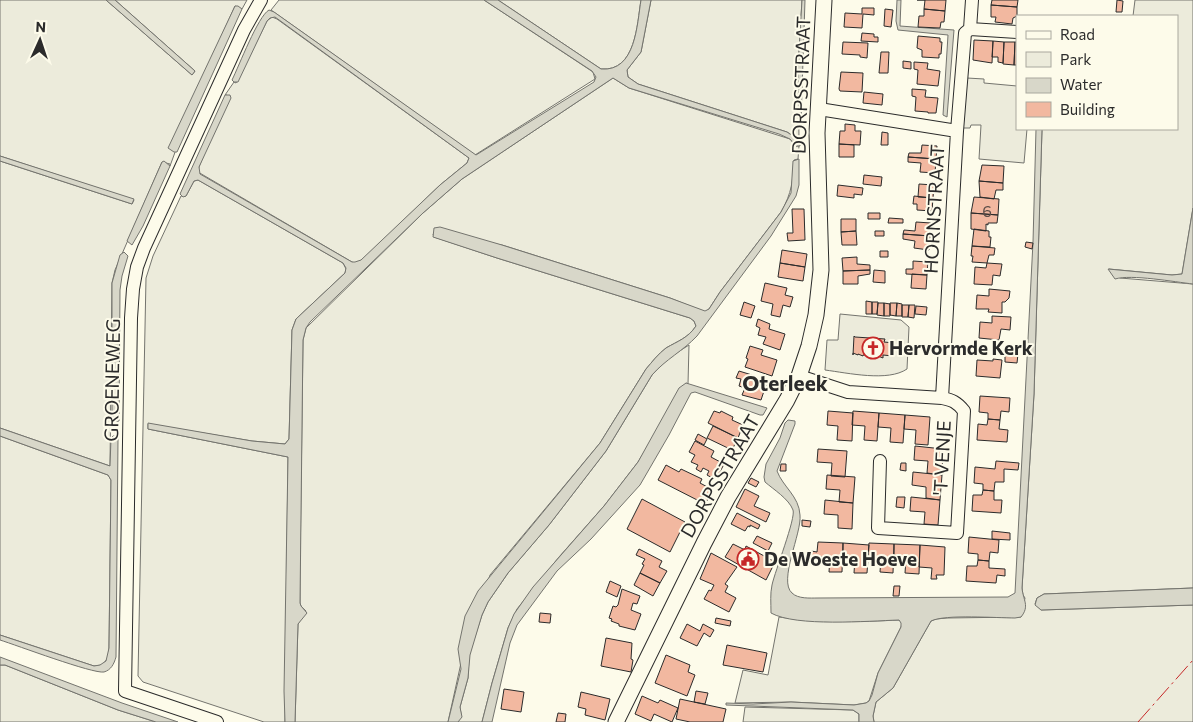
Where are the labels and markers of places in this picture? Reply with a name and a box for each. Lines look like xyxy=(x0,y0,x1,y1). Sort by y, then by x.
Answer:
church icon: Hervormde Kerk xyxy=(861,336,885,360)
place label: Hervormde Kerk xyxy=(889,336,1033,359)
public building icon: De Woeste Hoeve xyxy=(736,547,760,571)
place label: De Woeste Hoeve xyxy=(764,547,917,570)

